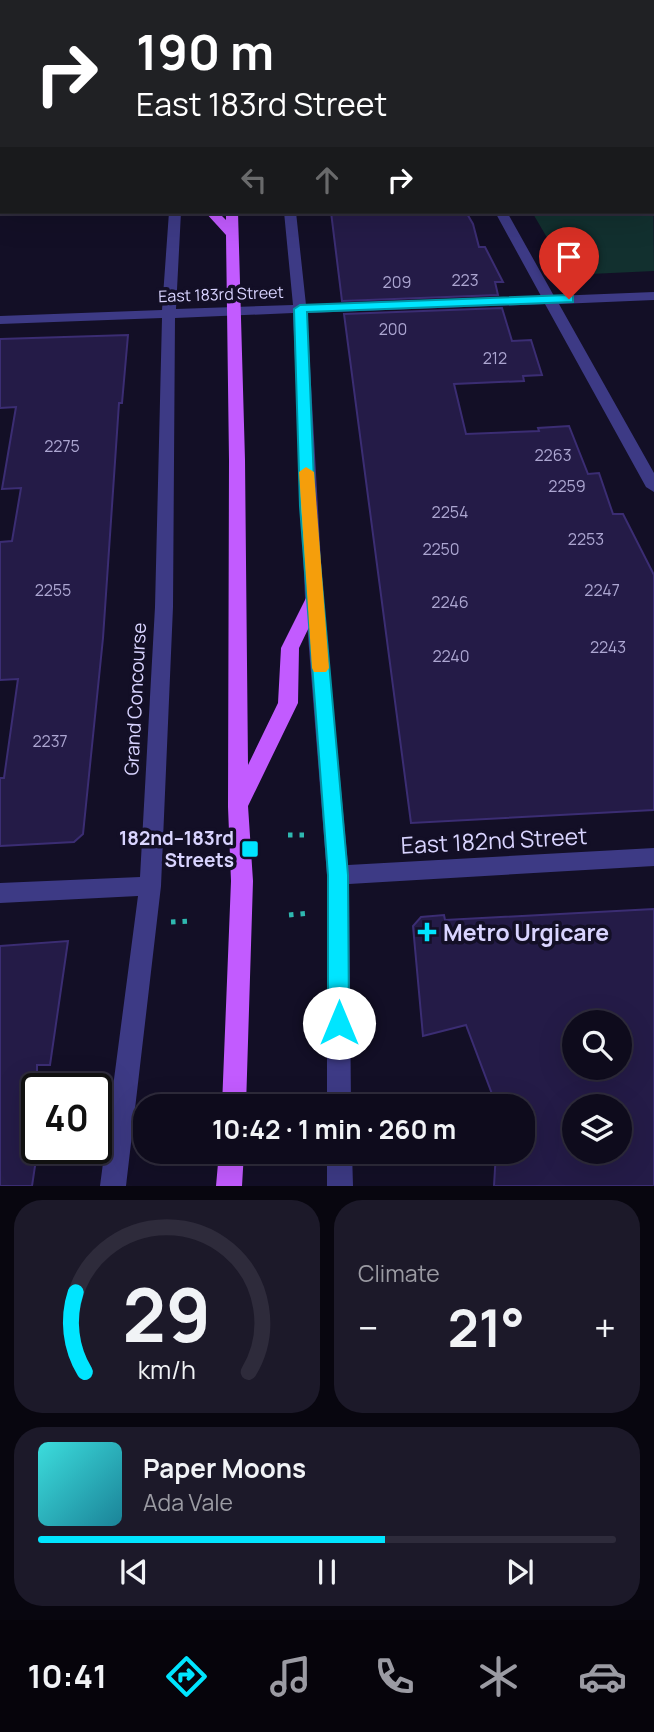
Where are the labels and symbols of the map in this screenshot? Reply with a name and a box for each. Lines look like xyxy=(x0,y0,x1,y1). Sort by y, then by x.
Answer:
pin xyxy=(539,227,599,299)
house number: 223 xyxy=(451,269,479,291)
house number: 209 xyxy=(383,271,411,293)
street label: East 183rd Street xyxy=(158,281,284,307)
house number: 200 xyxy=(379,318,407,340)
house number: 212 xyxy=(483,347,507,369)
house number: 2275 xyxy=(44,435,80,457)
house number: 2263 xyxy=(534,444,572,466)
house number: 2259 xyxy=(548,475,586,497)
house number: 2254 xyxy=(432,501,468,523)
house number: 2253 xyxy=(568,528,604,550)
house number: 2250 xyxy=(422,538,460,560)
house number: 2255 xyxy=(35,579,71,601)
house number: 2247 xyxy=(584,579,620,601)
house number: 2246 xyxy=(431,591,469,613)
street label: Grand Concourse xyxy=(118,622,152,776)
house number: 2243 xyxy=(590,636,626,658)
house number: 2240 xyxy=(432,645,470,667)
house number: 2237 xyxy=(32,730,68,752)
street label: East 182nd Street xyxy=(400,819,588,861)
place label: 182nd–183rd Streets xyxy=(119,825,234,873)
marker: 182nd–183rd Streets xyxy=(240,839,260,859)
place label: Metro Urgicare xyxy=(443,916,609,948)
marker: Metro Urgicare xyxy=(417,922,437,942)
position arrow xyxy=(302,986,376,1060)
speed limit sign: 40 xyxy=(21,1073,112,1164)

